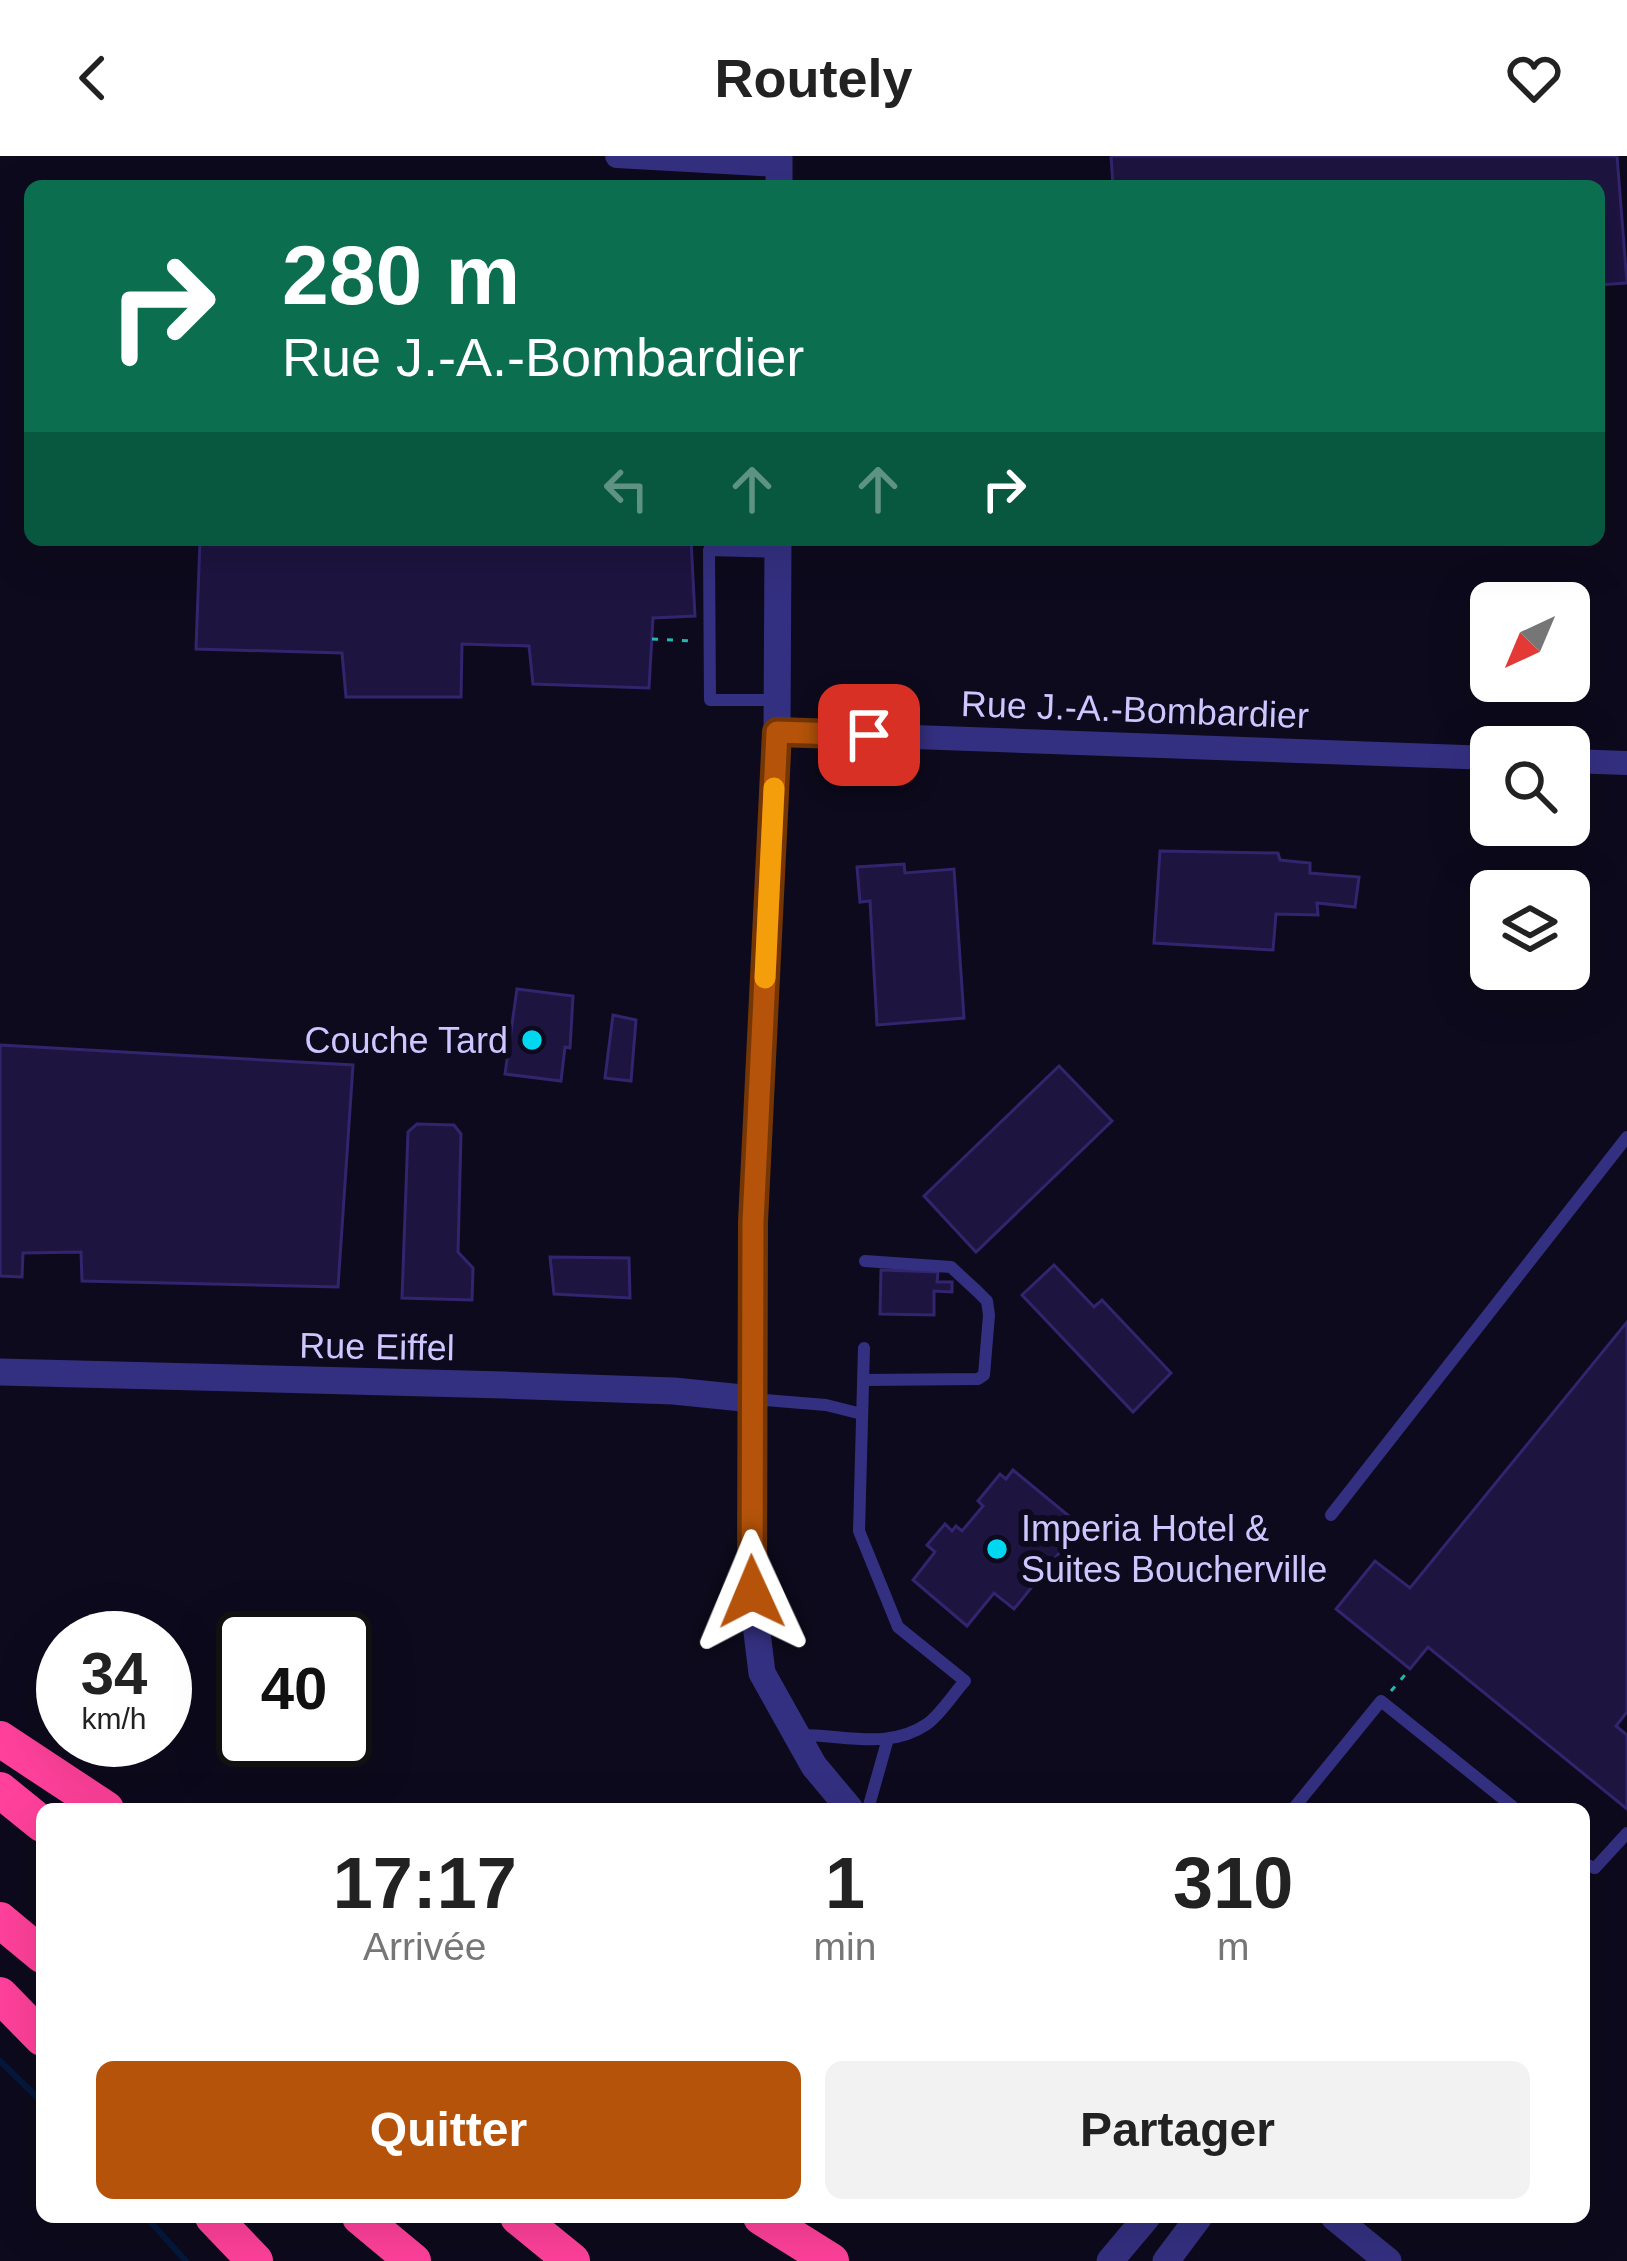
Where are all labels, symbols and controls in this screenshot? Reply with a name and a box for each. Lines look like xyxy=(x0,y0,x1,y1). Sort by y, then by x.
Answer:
icon: back xyxy=(60,45,126,111)
icon: heart xyxy=(1501,45,1567,111)
text: Routely xyxy=(714,48,913,108)
icon: right xyxy=(84,228,240,384)
text: 280 m xyxy=(282,228,520,322)
text: Rue J.-A.-Bombardier xyxy=(282,327,804,387)
icon: left xyxy=(593,456,659,522)
icon: ahead xyxy=(719,456,785,522)
icon: ahead xyxy=(845,456,911,522)
icon: right xyxy=(971,456,1037,522)
north arrow xyxy=(1470,582,1590,702)
map controls xyxy=(1470,582,1590,990)
street label: Rue J.-A.-Bombardier xyxy=(960,683,1310,736)
pin xyxy=(818,684,920,786)
icon: arrive xyxy=(836,702,902,768)
button: search xyxy=(1470,726,1590,846)
button: layers xyxy=(1470,870,1590,990)
place label: Couche Tard xyxy=(305,1020,508,1061)
marker: Couche Tard xyxy=(519,1027,545,1053)
street label: Rue Eiffel xyxy=(299,1325,455,1368)
place label: Imperia Hotel & Suites Boucherville xyxy=(1021,1508,1327,1590)
position arrow xyxy=(689,1529,815,1655)
marker: Imperia Hotel & Suites Boucherville xyxy=(984,1536,1010,1562)
speed limit sign: 40 xyxy=(216,1611,372,1767)
text: 34 xyxy=(81,1640,147,1707)
text: km/h xyxy=(81,1702,147,1735)
text: 17:17 xyxy=(333,1843,517,1923)
text: 1 xyxy=(825,1843,865,1923)
text: 310 xyxy=(1173,1843,1293,1923)
text: Arrivée xyxy=(363,1925,487,1968)
text: min xyxy=(814,1925,876,1968)
text: m xyxy=(1217,1925,1249,1968)
button: Quitter xyxy=(96,2061,801,2199)
button: Partager xyxy=(825,2061,1530,2199)

